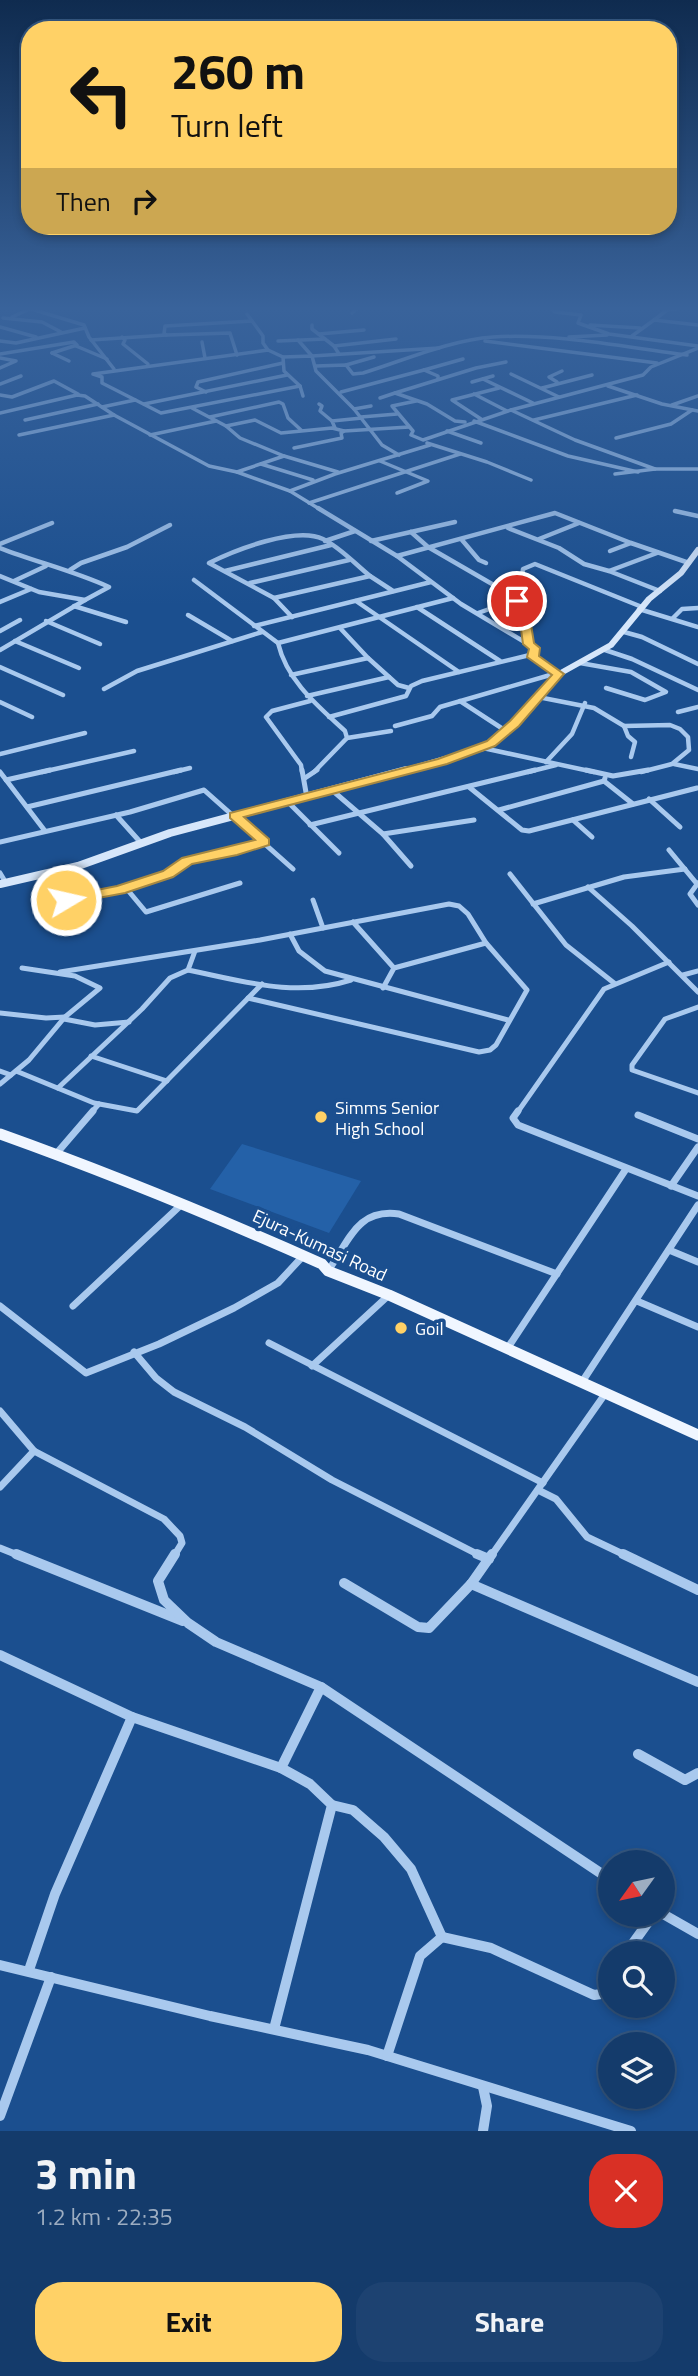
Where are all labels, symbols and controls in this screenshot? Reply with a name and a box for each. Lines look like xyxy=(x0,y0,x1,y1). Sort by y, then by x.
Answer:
text: 260 m xyxy=(171,33,305,108)
icon: left xyxy=(56,49,147,140)
text: Turn left xyxy=(171,101,283,149)
text: Then xyxy=(56,182,111,221)
icon: right xyxy=(125,182,163,220)
pin xyxy=(487,571,547,631)
icon: arrive xyxy=(498,582,536,620)
position arrow xyxy=(29,863,103,937)
place label: Simms Senior High School xyxy=(335,1094,439,1142)
marker: Simms Senior High School xyxy=(313,1109,329,1125)
street label: Ejura-Kumasi Road xyxy=(248,1202,392,1288)
place label: Goil xyxy=(415,1315,444,1342)
marker: Goil xyxy=(393,1320,409,1336)
north arrow xyxy=(598,1850,676,1927)
map controls xyxy=(598,1850,675,2109)
button: search xyxy=(598,1941,675,2018)
button: layers xyxy=(598,2032,675,2109)
text: 3 min xyxy=(35,2141,137,2205)
button: close xyxy=(589,2154,663,2228)
text: 1.2 km · 22:35 xyxy=(35,2199,173,2234)
button: Exit xyxy=(35,2282,342,2362)
button: Share xyxy=(356,2282,663,2362)

